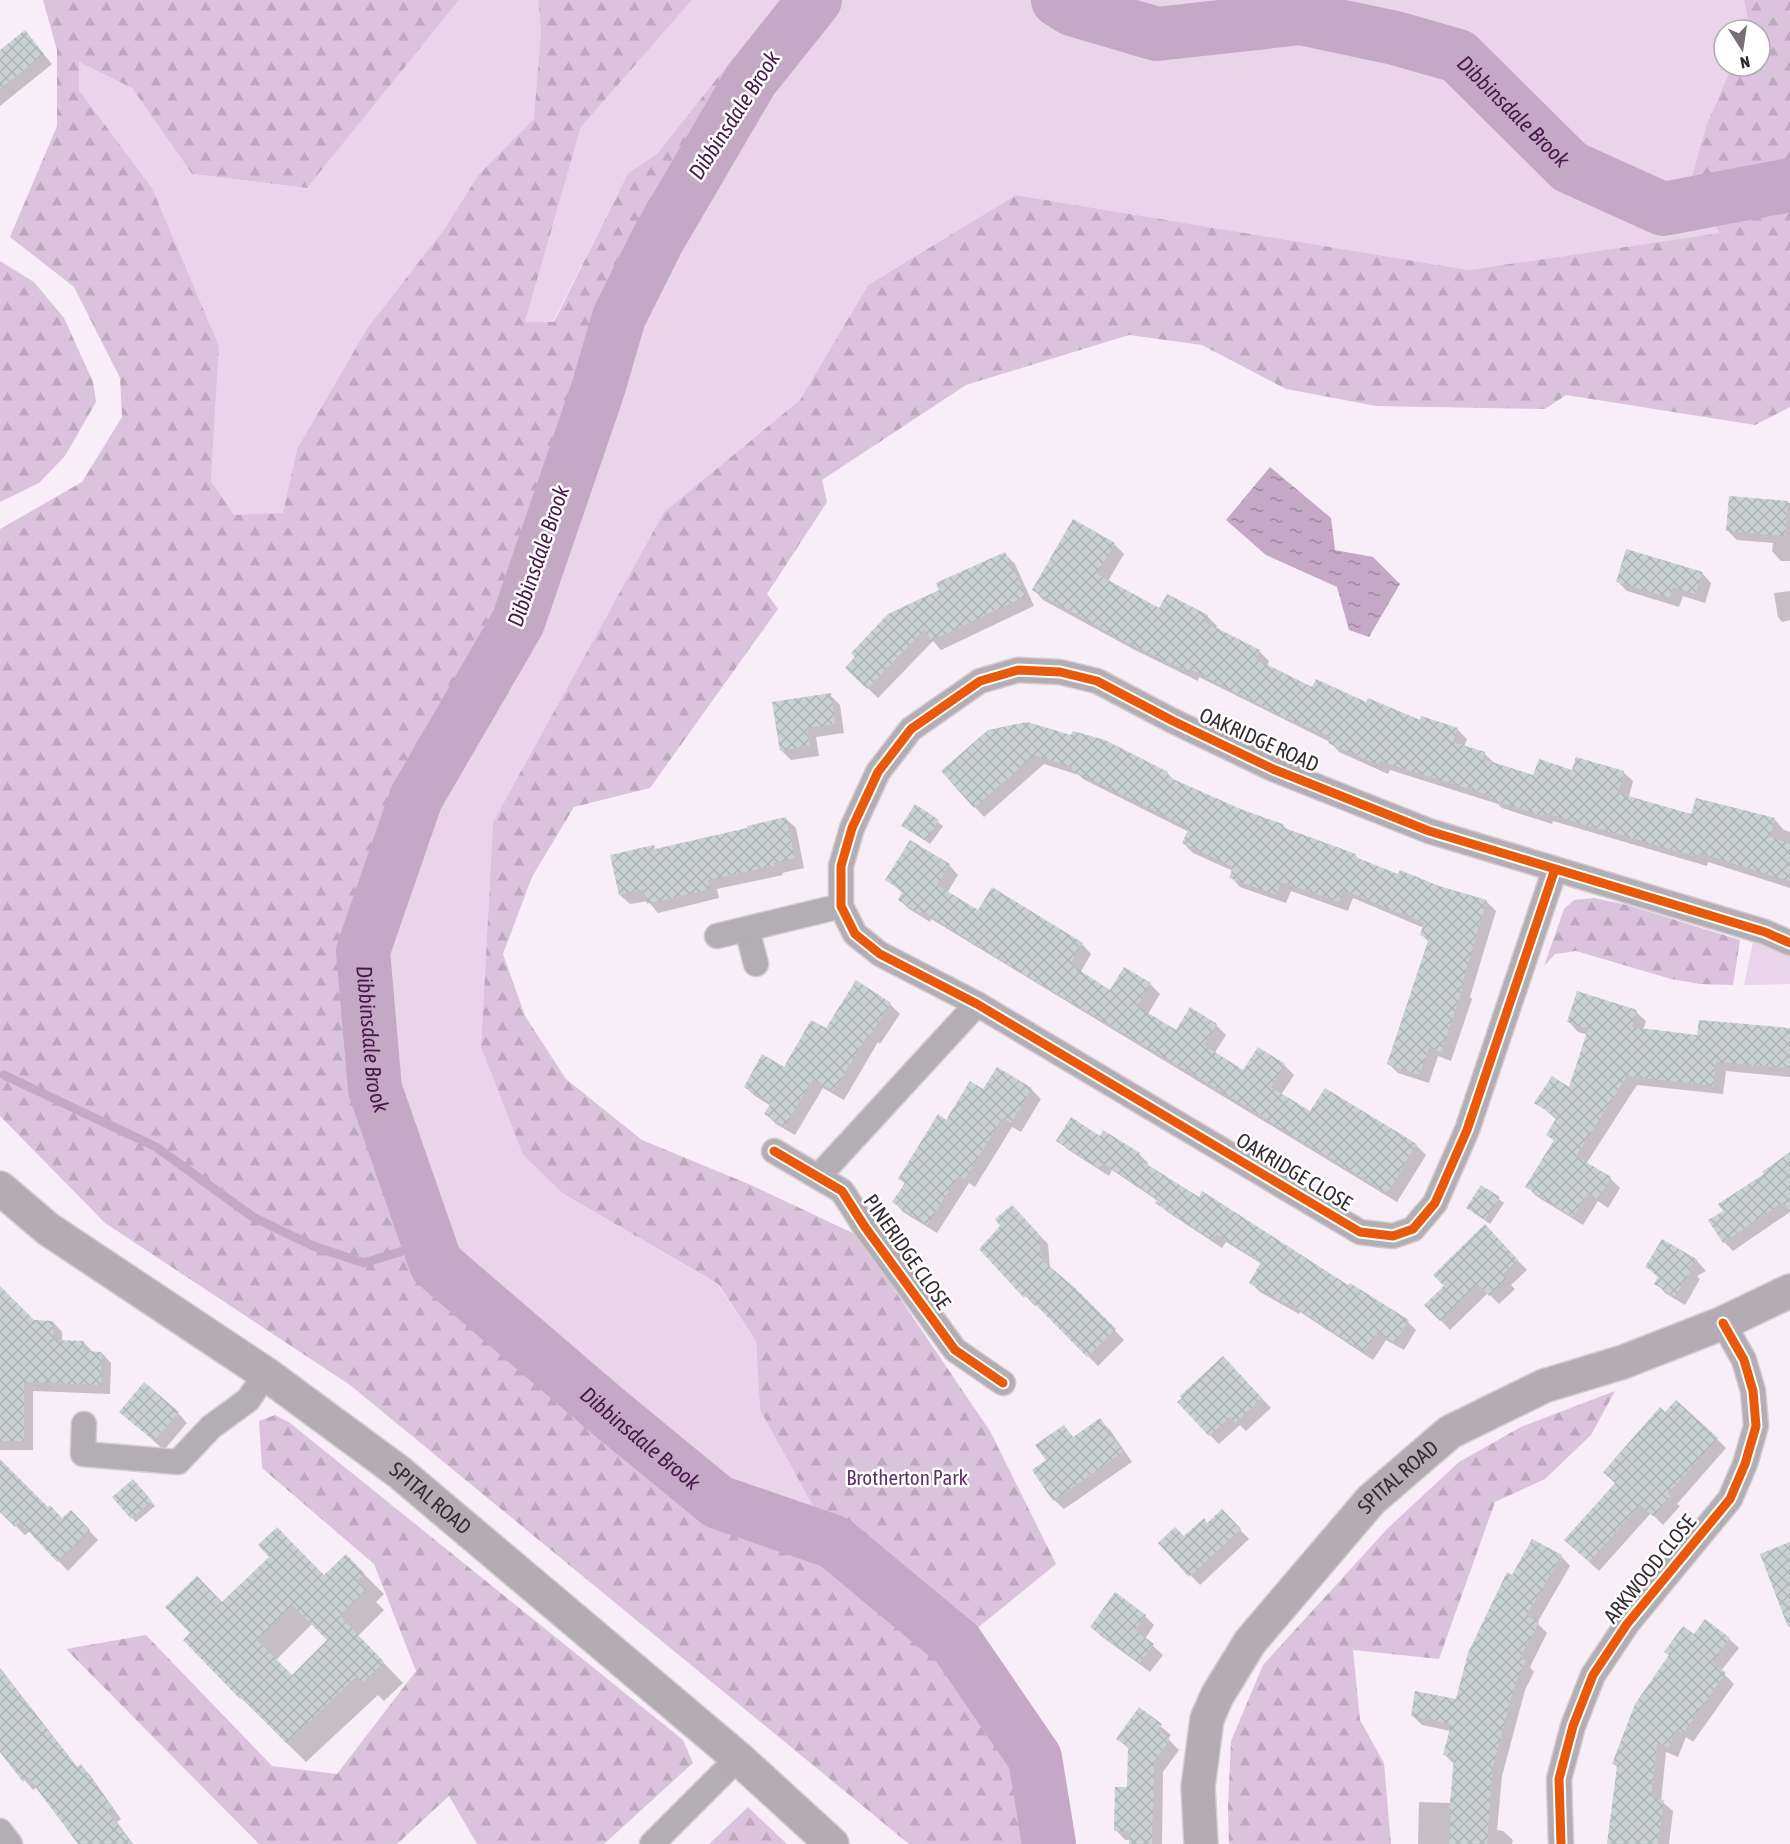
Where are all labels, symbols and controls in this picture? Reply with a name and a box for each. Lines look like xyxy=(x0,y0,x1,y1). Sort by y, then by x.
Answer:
north arrow xyxy=(1712,18,1772,78)
water label: Dibbinsdale Brook xyxy=(683,46,785,184)
water label: Dibbinsdale Brook xyxy=(1452,50,1575,172)
text: N xyxy=(1739,53,1752,72)
water label: Dibbinsdale Brook xyxy=(502,482,574,630)
street label: OAKRIDGE ROAD xyxy=(1196,702,1323,776)
water label: Dibbinsdale Brook xyxy=(351,964,395,1116)
street label: OAKRIDGE CLOSE xyxy=(1232,1127,1357,1215)
street label: PINERIDGE CLOSE xyxy=(859,1189,956,1314)
water label: Dibbinsdale Brook xyxy=(575,1381,706,1495)
street label: SPITAL ROAD xyxy=(1352,1435,1442,1518)
street label: SPITAL ROAD xyxy=(386,1456,476,1539)
park label: Brotherton Park xyxy=(846,1465,968,1489)
street label: ARKWOOD CLOSE xyxy=(1598,1509,1700,1627)

